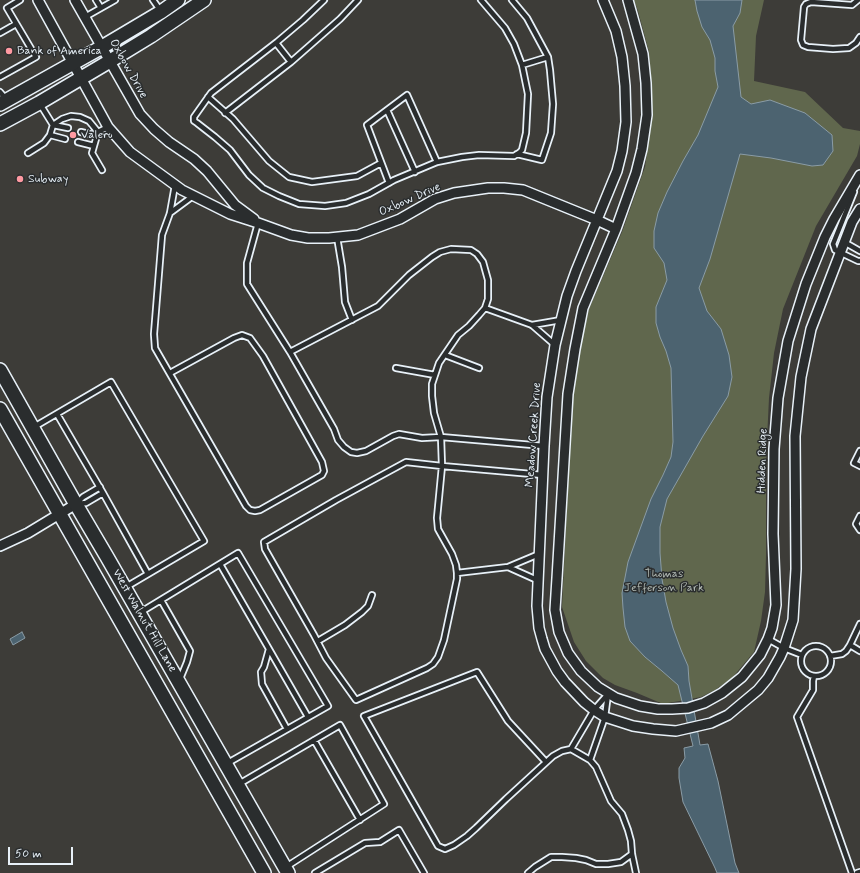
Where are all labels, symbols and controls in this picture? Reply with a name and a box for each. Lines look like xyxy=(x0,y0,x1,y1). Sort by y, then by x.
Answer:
street label: Oxbow Drive xyxy=(106,37,150,101)
place label: Bank of America xyxy=(17,44,102,58)
marker: Bank of America xyxy=(4,46,14,56)
place label: Valero xyxy=(81,128,113,142)
marker: Valero xyxy=(68,130,78,140)
place label: Subway xyxy=(28,172,68,186)
marker: Subway xyxy=(15,174,25,184)
street label: Oxbow Drive xyxy=(377,180,443,220)
street label: Meadow Creek Drive xyxy=(523,382,545,488)
street label: Hidden Ridge xyxy=(755,428,771,494)
street label: West Walnut Hill Lane xyxy=(109,567,179,675)
park label: Thomas Jefferson Park xyxy=(624,567,704,595)
scale bar xyxy=(10,839,75,865)
text: 50 m xyxy=(15,846,42,862)

